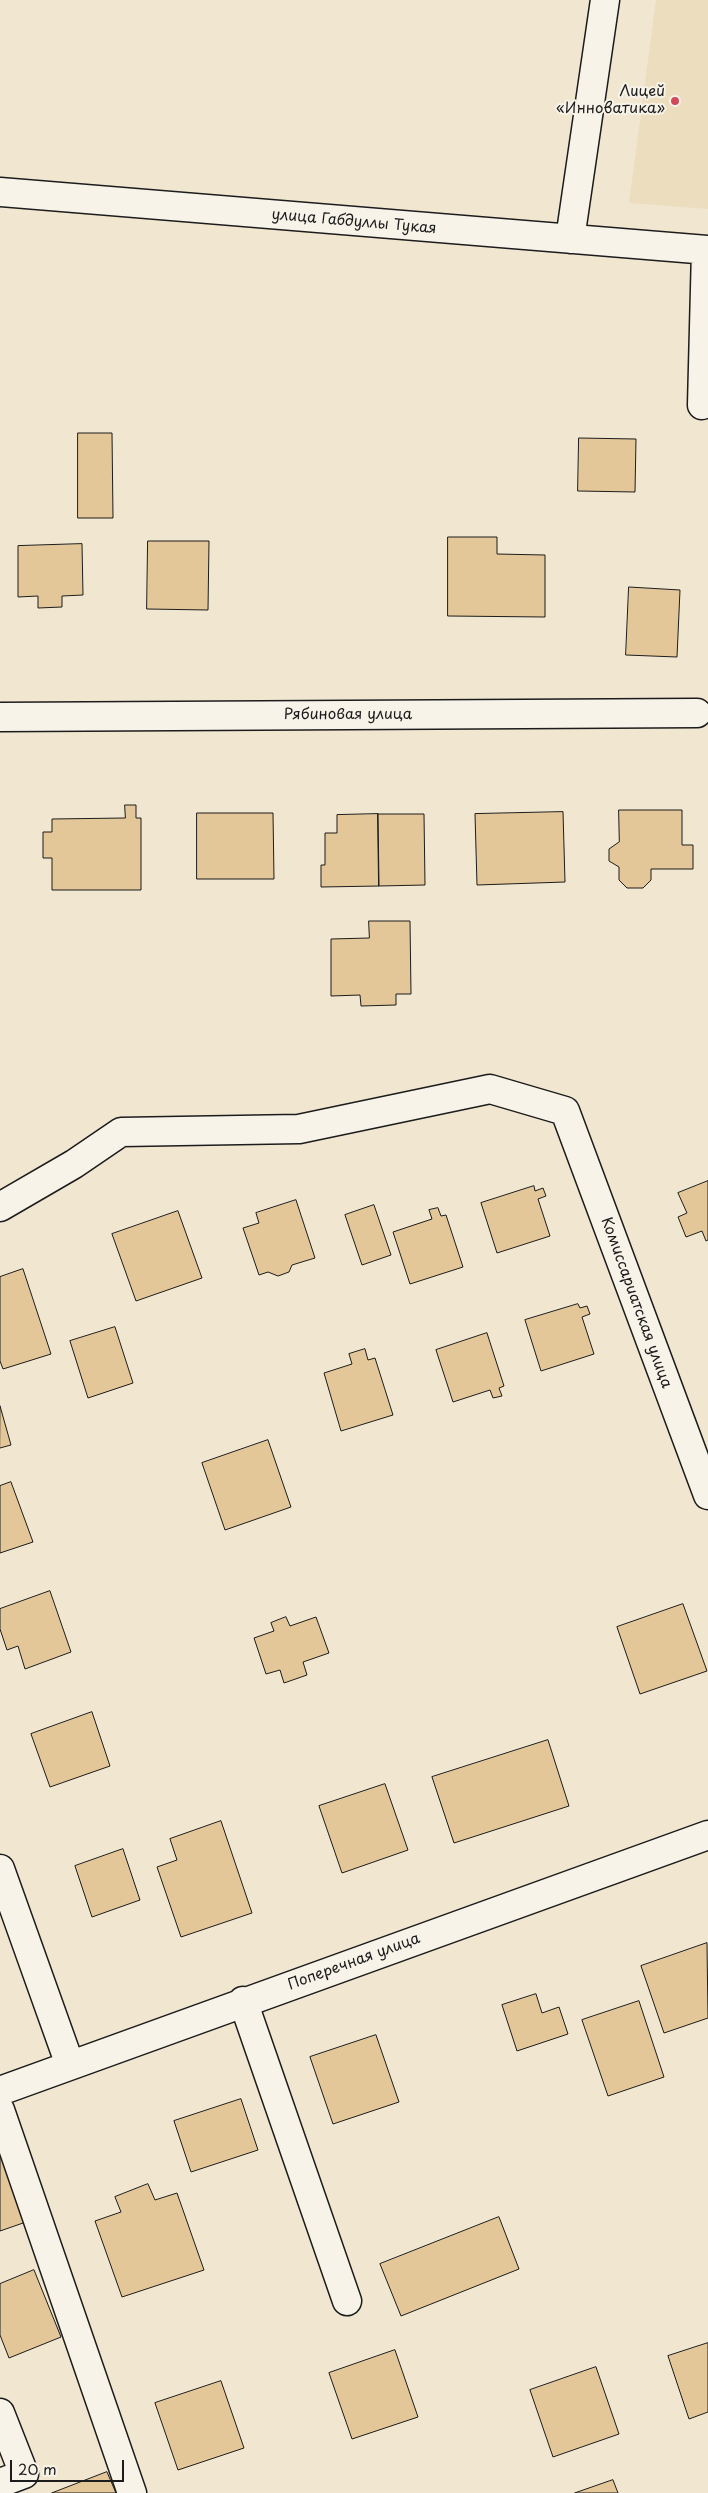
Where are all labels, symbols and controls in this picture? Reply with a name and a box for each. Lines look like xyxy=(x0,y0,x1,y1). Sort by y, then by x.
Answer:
place label: Лицей «Инноватика» xyxy=(556,83,665,118)
marker: Лицей «Инноватика» xyxy=(669,95,681,107)
street label: улица Габдуллы Тукая xyxy=(271,206,437,238)
street label: Рябиновая улица xyxy=(284,706,412,724)
street label: Комиссариатская улица xyxy=(597,1215,675,1391)
street label: Поперечная улица xyxy=(285,1930,423,1994)
scale bar xyxy=(12,2450,126,2482)
text: 20 m xyxy=(18,2457,57,2480)

